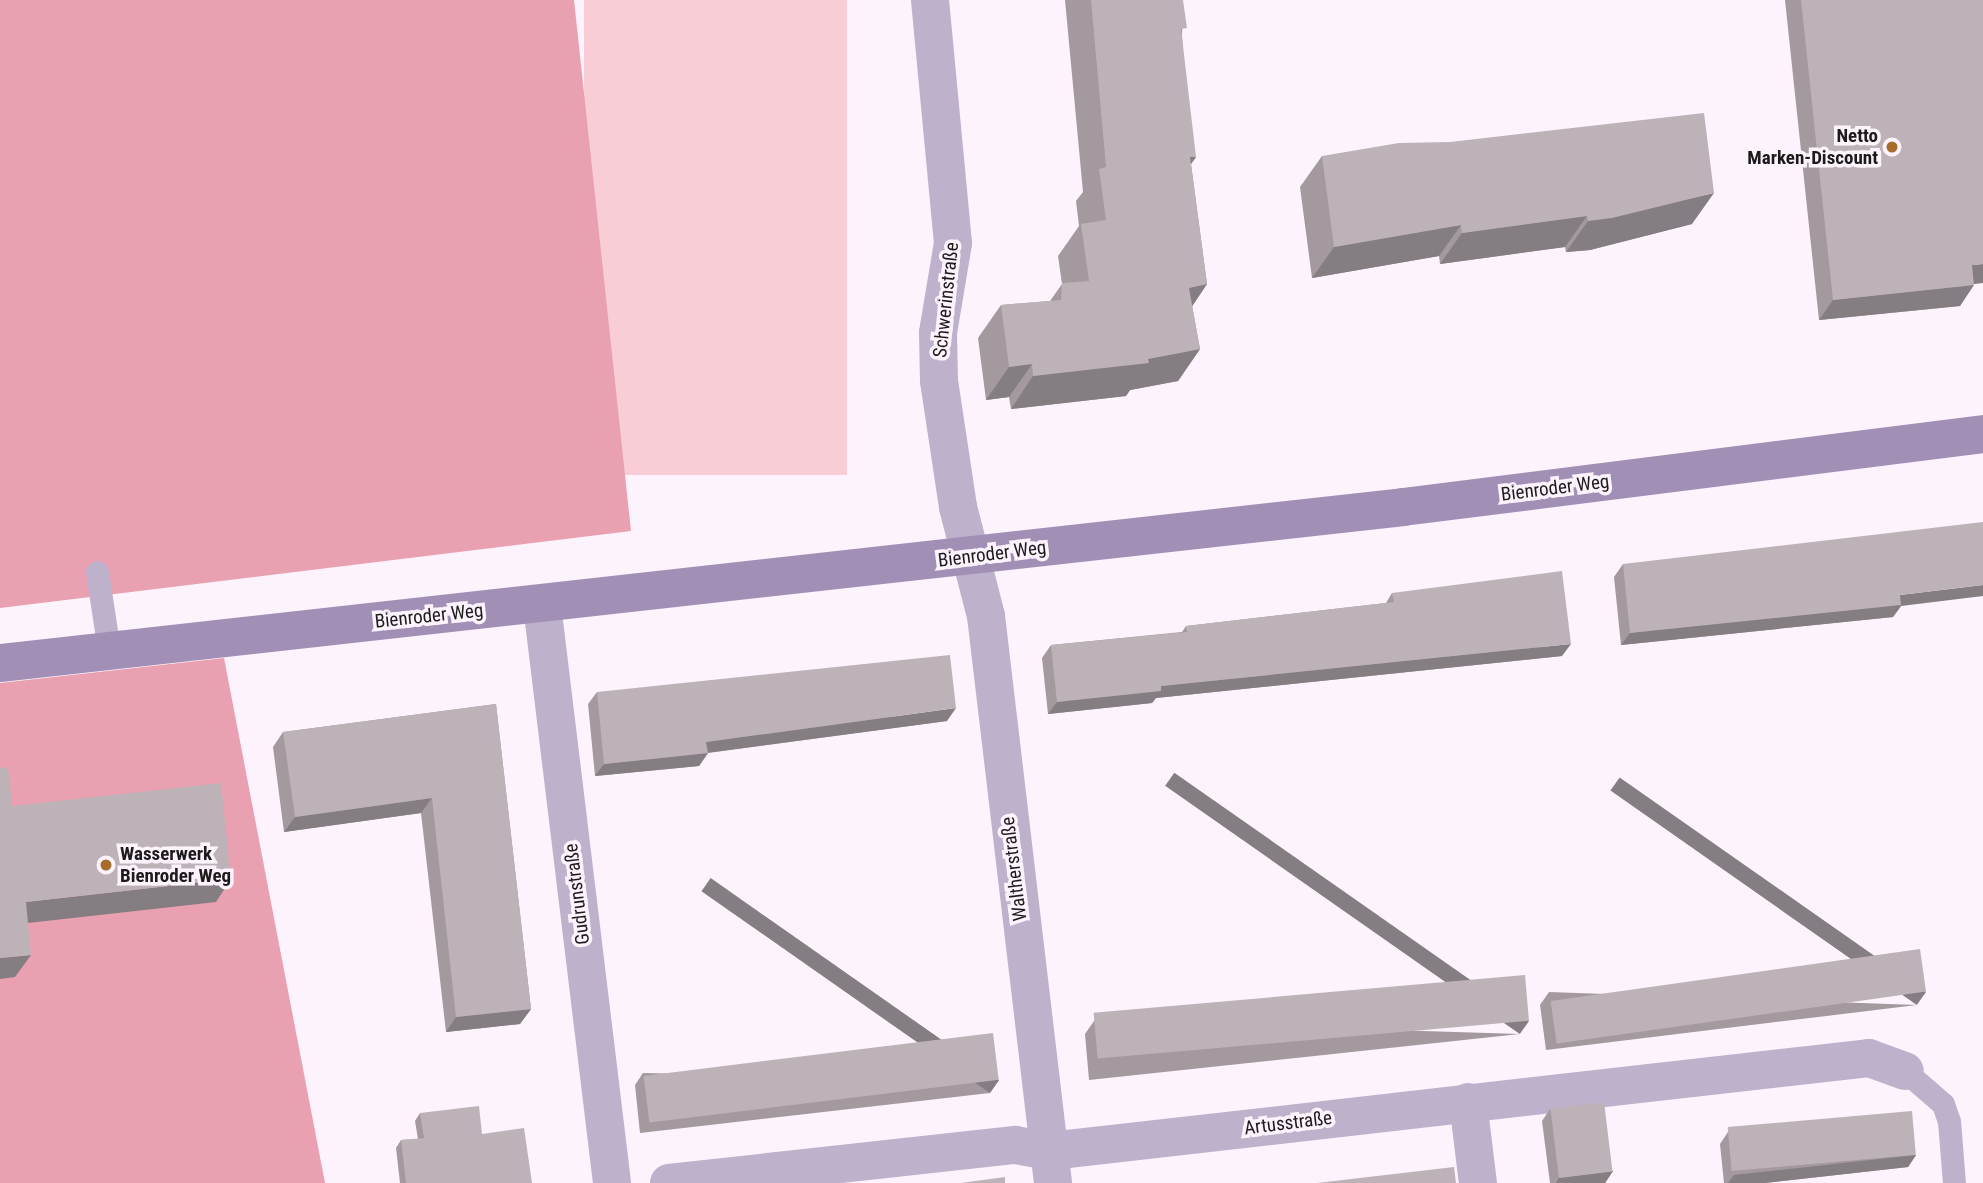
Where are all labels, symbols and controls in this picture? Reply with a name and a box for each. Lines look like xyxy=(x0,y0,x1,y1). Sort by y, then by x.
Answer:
place label: Netto Marken-Discount xyxy=(1747,125,1878,169)
marker: Netto Marken-Discount xyxy=(1884,139,1900,155)
street label: Schwerinstraße xyxy=(929,241,963,359)
street label: Bienroder Weg xyxy=(1500,470,1610,506)
street label: Bienroder Weg xyxy=(937,536,1047,572)
street label: Bienroder Weg xyxy=(374,599,484,633)
street label: Waltherstraße xyxy=(996,816,1032,922)
street label: Gudrunstraße xyxy=(559,842,595,946)
place label: Wasserwerk Bienroder Weg xyxy=(120,843,231,887)
marker: Wasserwerk Bienroder Weg xyxy=(98,857,114,873)
street label: Artusstraße xyxy=(1243,1106,1333,1140)

